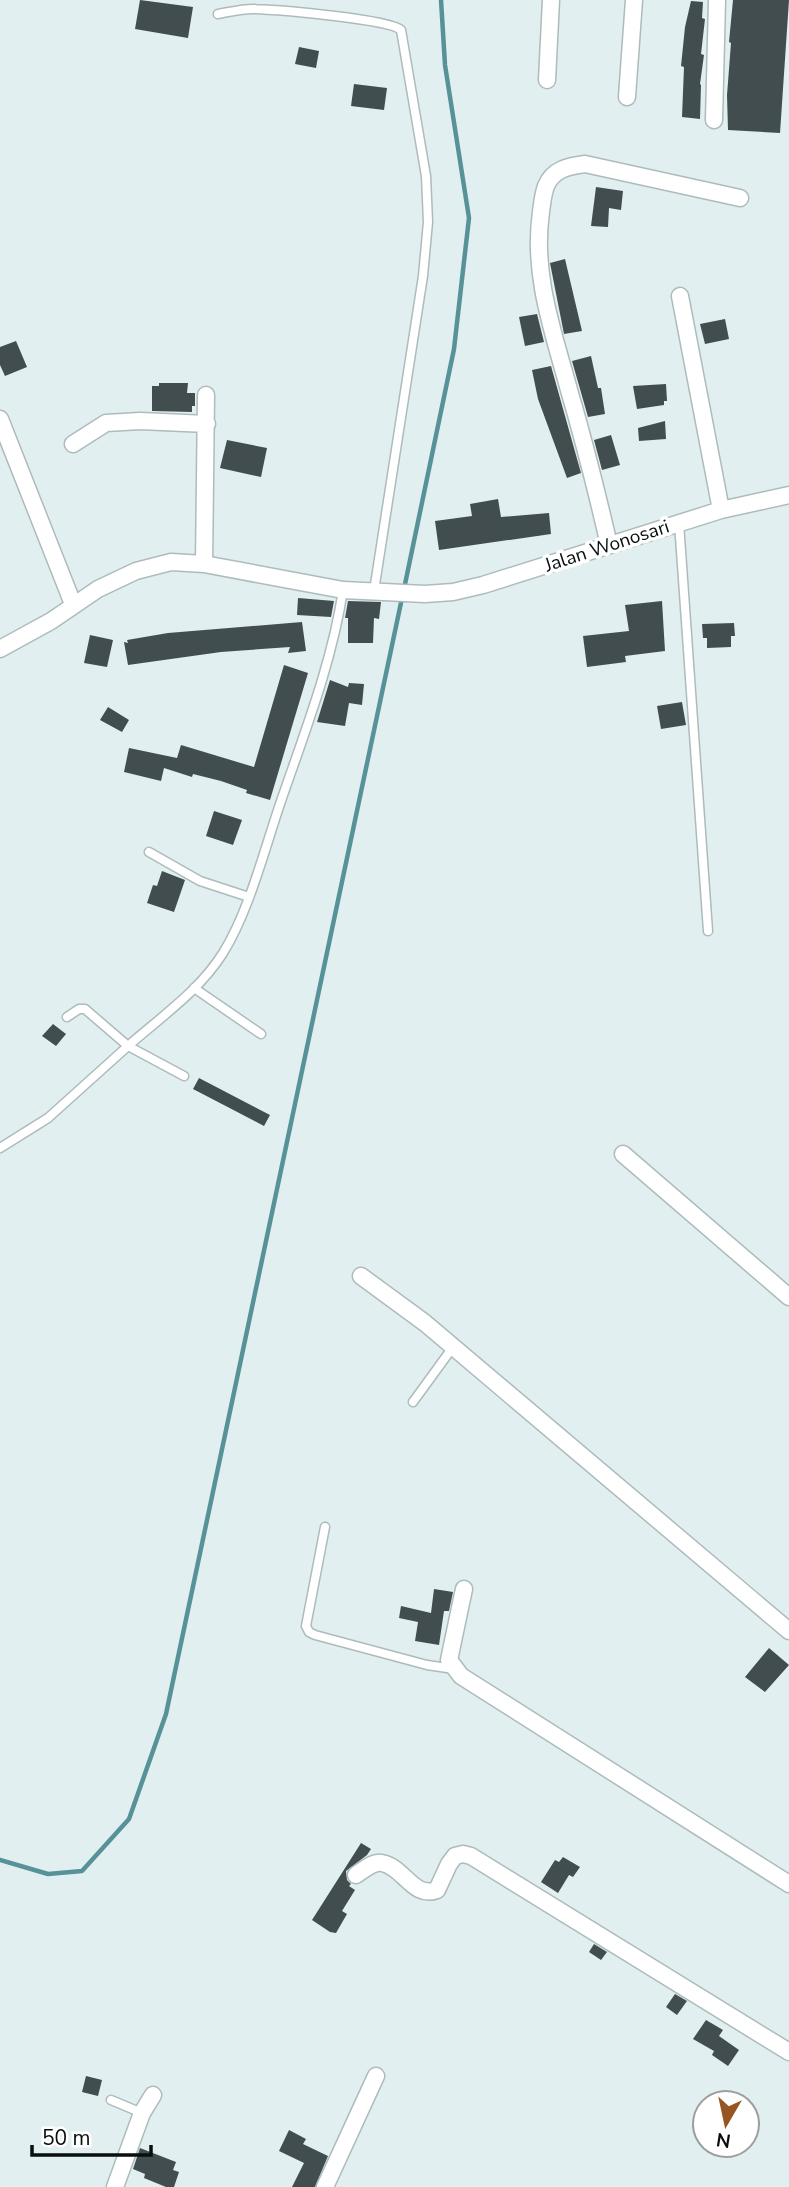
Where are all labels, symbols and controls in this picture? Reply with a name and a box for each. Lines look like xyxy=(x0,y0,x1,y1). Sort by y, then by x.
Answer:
street label: Jalan Wonosari xyxy=(540,514,673,579)
north arrow xyxy=(691,2089,761,2159)
scale bar xyxy=(32,2114,150,2158)
text: 50 m xyxy=(42,2124,91,2152)
text: N xyxy=(714,2126,733,2154)

